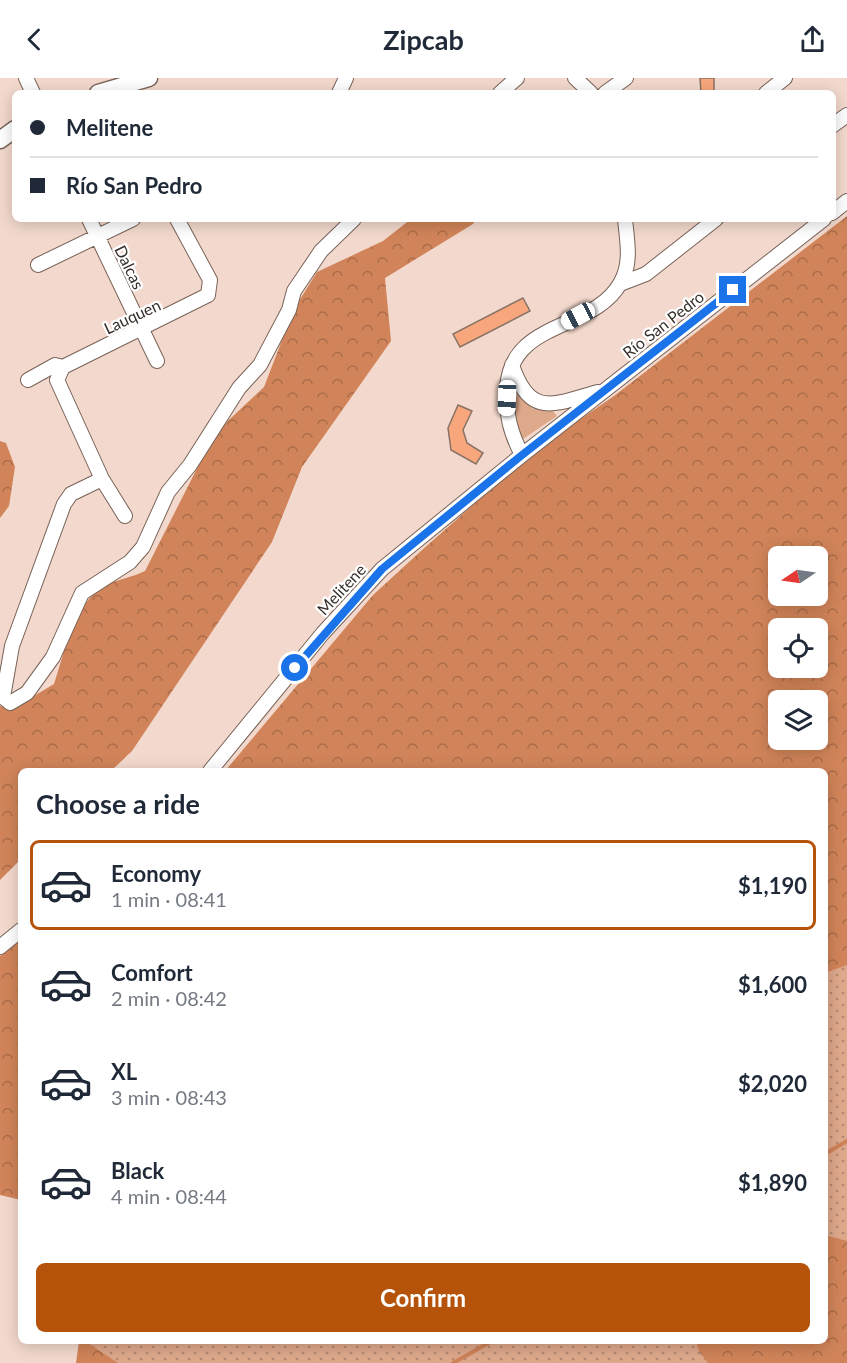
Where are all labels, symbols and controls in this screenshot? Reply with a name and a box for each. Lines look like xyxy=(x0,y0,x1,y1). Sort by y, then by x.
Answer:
icon: back xyxy=(18,23,51,56)
text: Zipcab xyxy=(383,23,464,56)
icon: share xyxy=(796,23,829,56)
text: Melitene xyxy=(66,114,153,141)
text: Río San Pedro xyxy=(66,172,202,199)
street label: Dalcas xyxy=(111,242,149,292)
route end xyxy=(719,276,746,303)
street label: Río San Pedro xyxy=(619,286,707,362)
street label: Lauquen xyxy=(101,295,163,337)
car xyxy=(558,300,598,332)
car xyxy=(497,380,517,416)
north arrow xyxy=(768,546,828,606)
map controls xyxy=(768,546,828,750)
street label: Melitene xyxy=(313,560,369,618)
button: locate xyxy=(768,618,828,678)
route start xyxy=(281,654,308,681)
button: layers xyxy=(768,690,828,750)
text: Choose a ride xyxy=(36,787,200,820)
icon: car xyxy=(39,858,93,912)
text: Economy xyxy=(111,860,201,887)
text: $1,190 xyxy=(738,872,807,899)
text: 1 min · 08:41 xyxy=(111,887,227,911)
icon: car xyxy=(39,957,93,1011)
text: Comfort xyxy=(111,959,193,986)
text: $1,600 xyxy=(738,971,807,998)
text: 2 min · 08:42 xyxy=(111,986,227,1010)
icon: car xyxy=(39,1056,93,1110)
text: XL xyxy=(111,1058,137,1085)
text: $2,020 xyxy=(738,1070,807,1097)
text: 3 min · 08:43 xyxy=(111,1085,227,1109)
icon: car xyxy=(39,1155,93,1209)
text: Black xyxy=(111,1157,164,1184)
text: $1,890 xyxy=(738,1169,807,1196)
text: 4 min · 08:44 xyxy=(111,1184,227,1208)
button: Confirm xyxy=(36,1263,810,1332)

